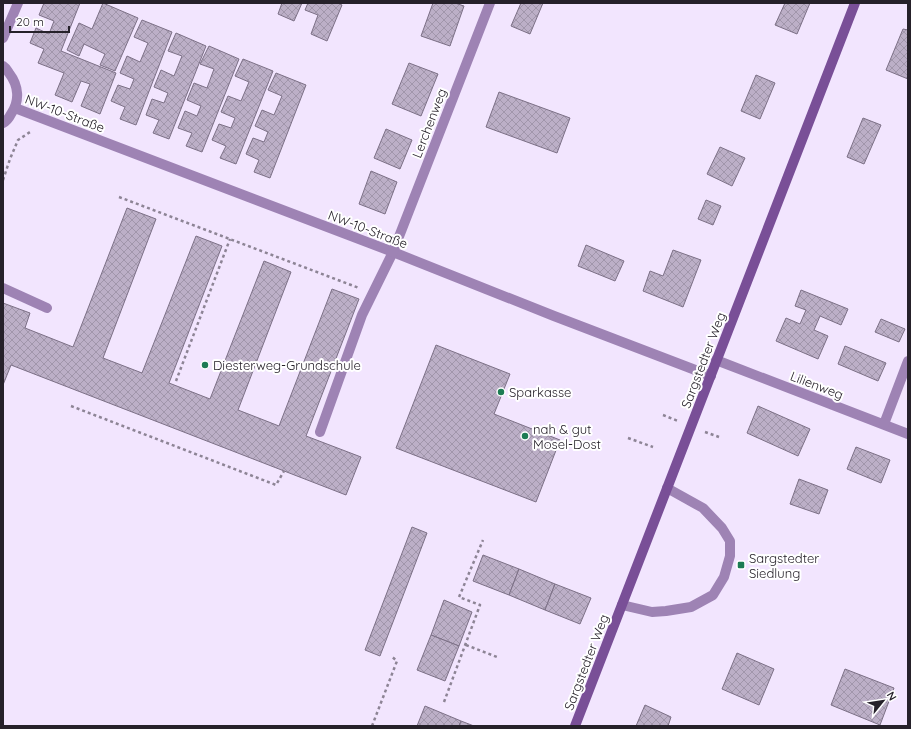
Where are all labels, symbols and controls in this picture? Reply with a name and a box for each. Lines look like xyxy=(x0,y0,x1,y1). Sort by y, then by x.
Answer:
scale bar xyxy=(10,8,69,34)
text: 20 m xyxy=(16,14,44,29)
street label: Lerchenweg xyxy=(408,86,450,160)
street label: NW-10-Straße xyxy=(23,91,107,135)
street label: NW-10-Straße xyxy=(326,207,410,251)
street label: Sargstedter Weg xyxy=(677,310,729,410)
place label: Diesterweg-Grundschule xyxy=(213,357,361,373)
marker: Diesterweg-Grundschule xyxy=(200,360,210,370)
street label: Lilienweg xyxy=(788,368,846,402)
place label: Sparkasse xyxy=(509,384,571,400)
marker: Sparkasse xyxy=(496,387,506,397)
place label: nah & gut Mosel-Dost xyxy=(533,421,601,452)
marker: nah & gut Mosel-Dost xyxy=(520,431,530,441)
place label: Sargstedter Siedlung xyxy=(749,550,819,581)
marker: Sargstedter Siedlung xyxy=(736,560,746,570)
street label: Sargstedter Weg xyxy=(560,612,612,712)
north arrow xyxy=(863,681,903,721)
text: N xyxy=(884,689,900,703)

